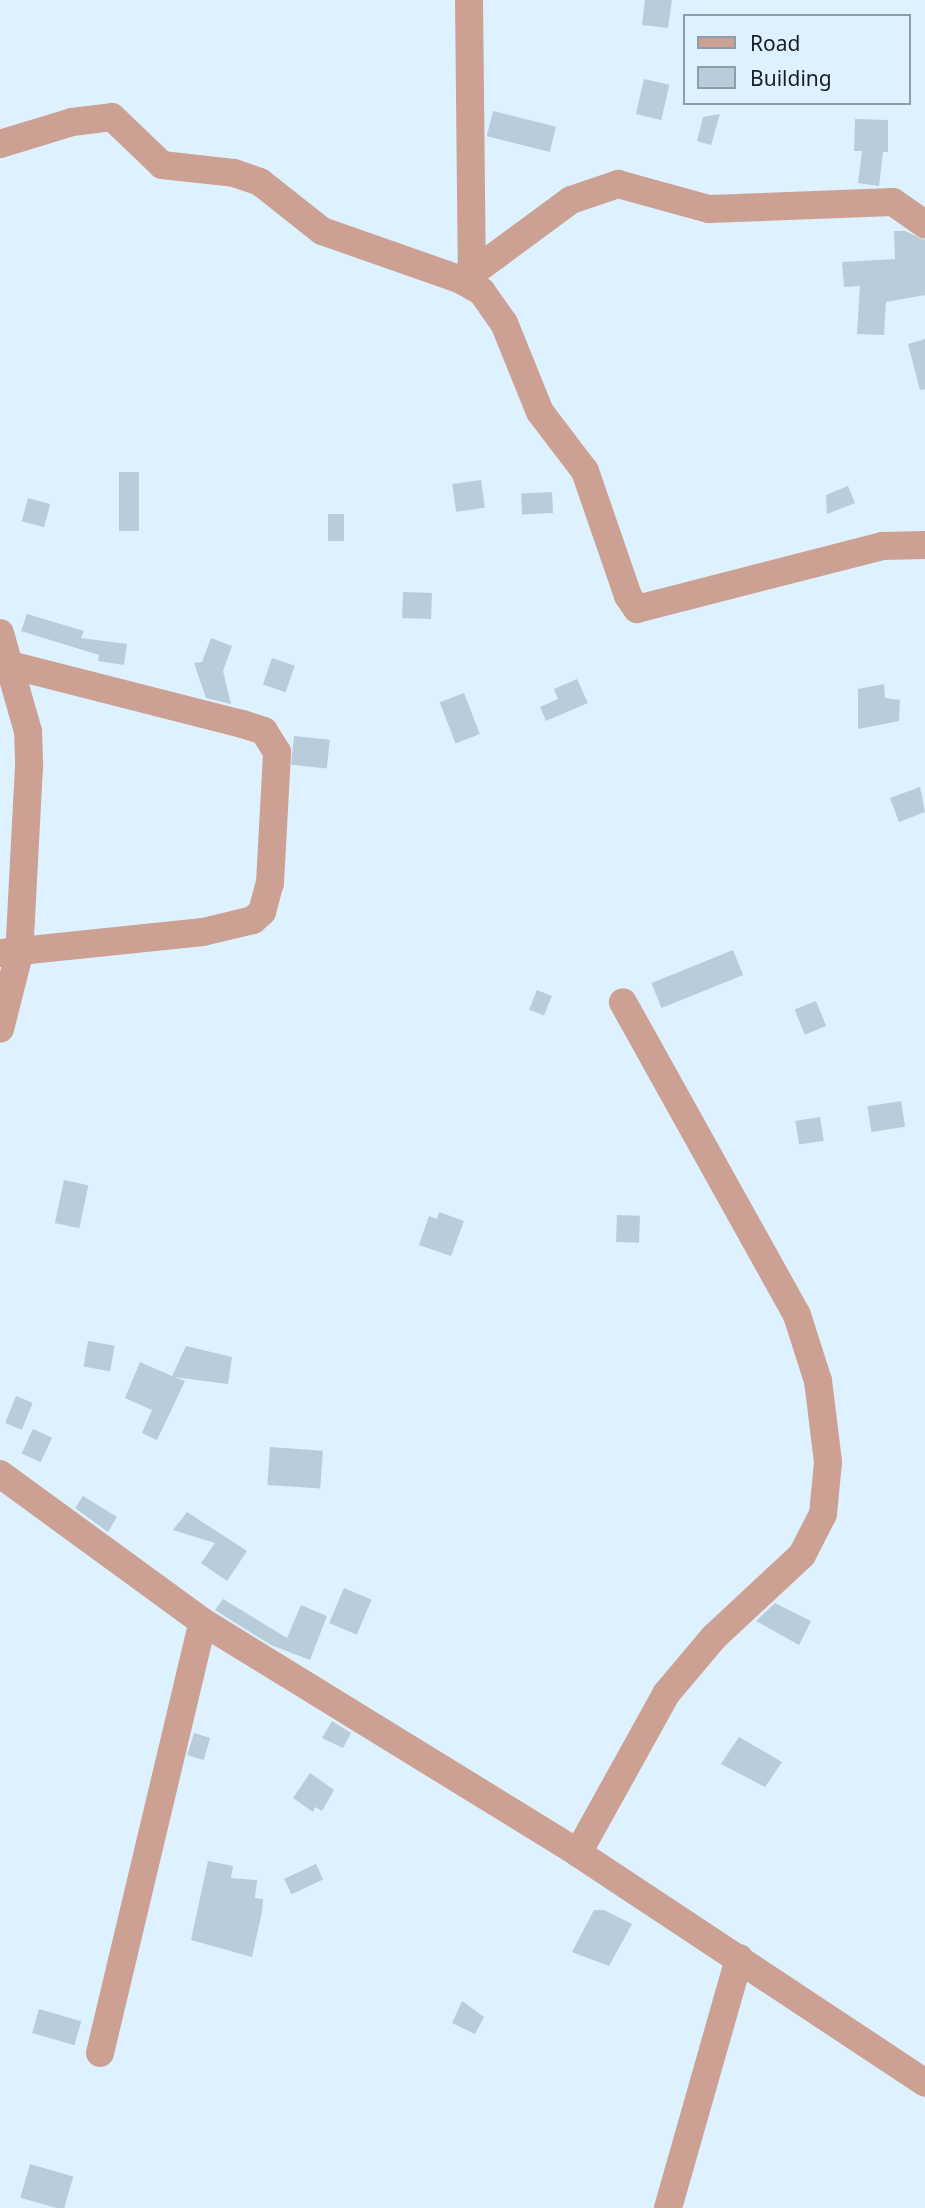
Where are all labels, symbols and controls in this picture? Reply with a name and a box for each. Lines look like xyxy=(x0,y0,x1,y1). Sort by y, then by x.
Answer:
legend xyxy=(684,14,911,105)
text: Road xyxy=(750,29,800,57)
text: Building xyxy=(750,64,832,92)

